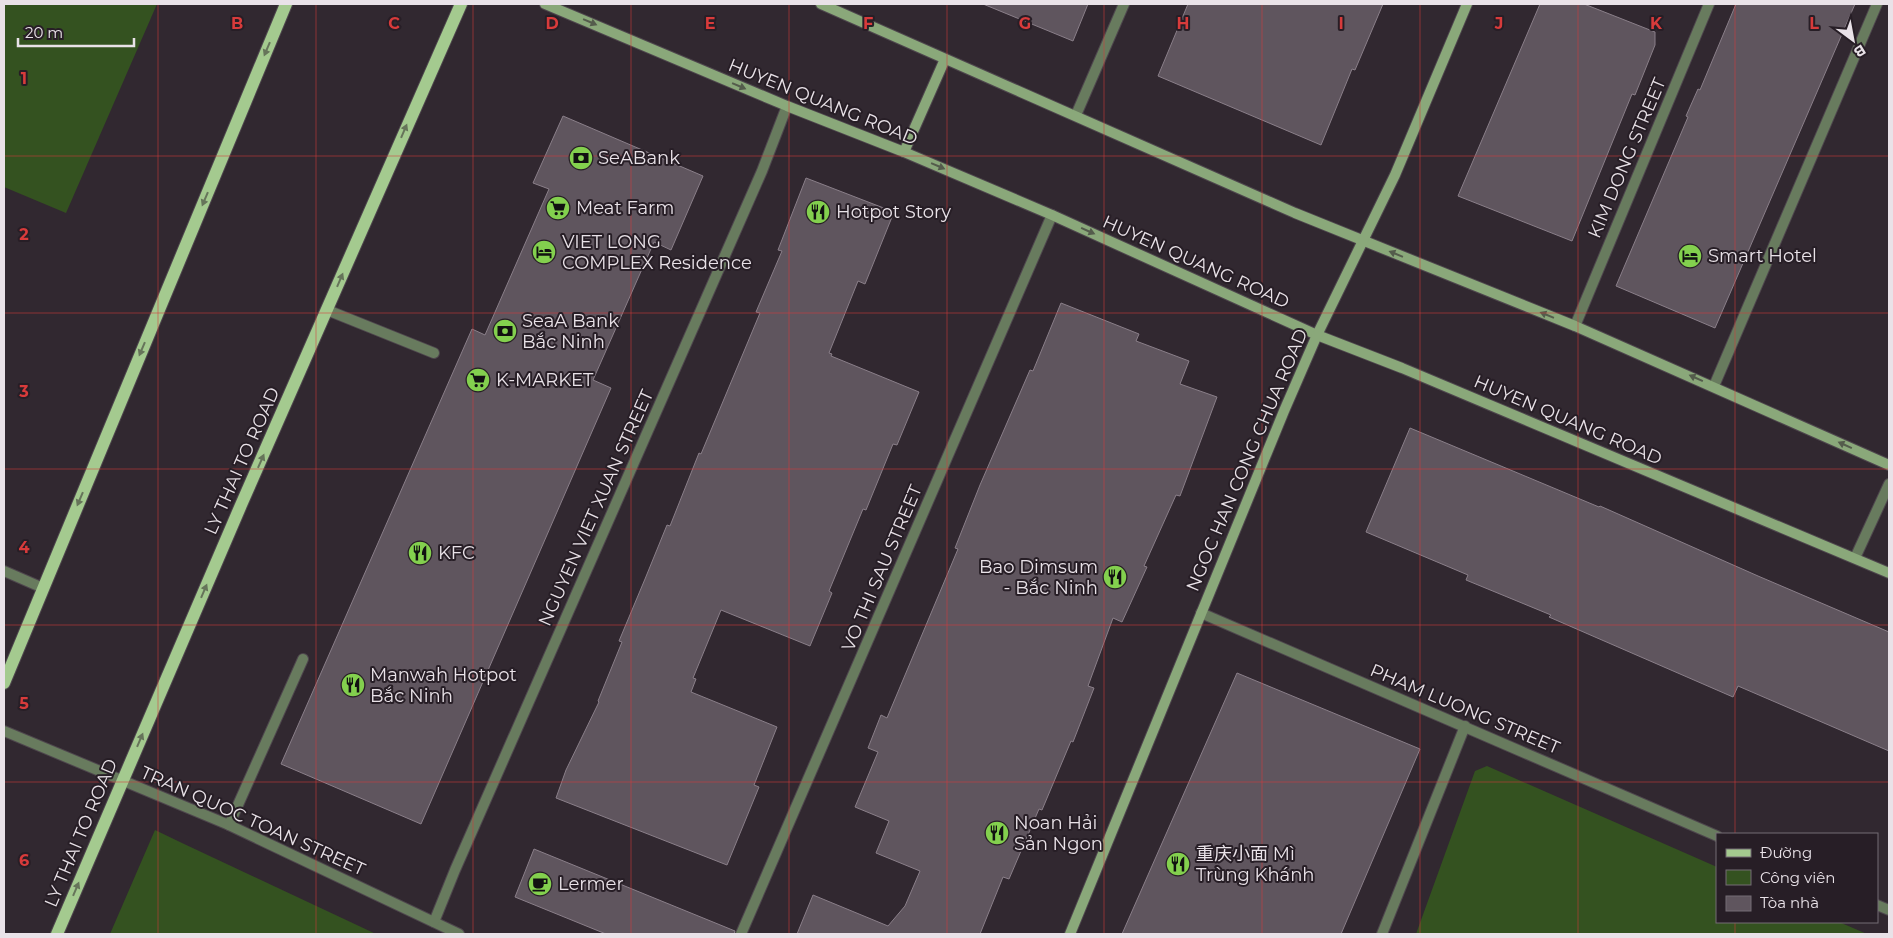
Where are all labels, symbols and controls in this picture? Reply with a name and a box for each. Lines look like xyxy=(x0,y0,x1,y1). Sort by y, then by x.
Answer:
text: B xyxy=(231,14,243,33)
text: C xyxy=(388,14,400,33)
text: D xyxy=(545,14,559,33)
text: E xyxy=(705,14,715,33)
text: F xyxy=(863,14,873,33)
text: G xyxy=(1019,14,1031,33)
text: H xyxy=(1177,14,1189,33)
text: I xyxy=(1338,14,1344,33)
text: J xyxy=(1494,14,1503,33)
text: K xyxy=(1650,14,1663,33)
text: L xyxy=(1809,14,1819,33)
scale bar xyxy=(18,15,134,47)
north arrow xyxy=(1828,15,1878,65)
one-way arrow xyxy=(583,18,597,26)
text: 20 m xyxy=(25,23,63,42)
text: B xyxy=(1850,41,1869,62)
one-way arrow xyxy=(263,42,271,57)
street label: HUYEN QUANG ROAD xyxy=(725,54,921,150)
text: 1 xyxy=(21,69,27,88)
street label: KIM DONG STREET xyxy=(1583,74,1671,241)
one-way arrow xyxy=(732,82,746,90)
one-way arrow xyxy=(401,124,409,138)
bank icon: SeABank xyxy=(568,145,594,171)
place label: SeABank xyxy=(598,147,680,169)
one-way arrow xyxy=(931,163,945,171)
one-way arrow xyxy=(200,192,208,206)
supermarket icon: Meat Farm xyxy=(545,195,571,221)
place label: Meat Farm xyxy=(576,197,674,219)
restaurant icon: Hotpot Story xyxy=(805,199,831,225)
place label: Hotpot Story xyxy=(836,201,951,223)
street label: HUYEN QUANG ROAD xyxy=(1099,211,1293,313)
text: 2 xyxy=(19,225,29,244)
one-way arrow xyxy=(1081,227,1095,235)
place label: VIET LONG COMPLEX Residence xyxy=(562,231,752,274)
hotel icon: VIET LONG COMPLEX Residence xyxy=(531,239,557,265)
hotel icon: Smart Hotel xyxy=(1677,243,1703,269)
place label: Smart Hotel xyxy=(1708,245,1817,267)
one-way arrow xyxy=(1388,250,1403,258)
one-way arrow xyxy=(336,272,344,287)
place label: SeaA Bank Bắc Ninh xyxy=(522,310,619,353)
one-way arrow xyxy=(1540,310,1554,318)
bank icon: SeaA Bank Bắc Ninh xyxy=(492,318,518,344)
street label: NGOC HAN CONG CHUA ROAD xyxy=(1182,325,1312,595)
one-way arrow xyxy=(138,342,146,356)
supermarket icon: K-MARKET xyxy=(465,367,491,393)
place label: K-MARKET xyxy=(496,369,594,391)
street label: HUYEN QUANG ROAD xyxy=(1471,370,1665,470)
one-way arrow xyxy=(1689,374,1703,382)
text: 3 xyxy=(18,382,29,401)
street label: LY THAI TO ROAD xyxy=(200,384,284,538)
street label: NGUYEN VIET XUAN STREET xyxy=(534,386,658,630)
one-way arrow xyxy=(1838,440,1852,448)
one-way arrow xyxy=(257,454,265,468)
street label: VO THI SAU STREET xyxy=(837,481,927,654)
one-way arrow xyxy=(76,492,84,506)
text: 4 xyxy=(18,538,30,557)
restaurant icon: KFC xyxy=(407,540,433,566)
place label: KFC xyxy=(438,542,475,564)
place label: Bao Dimsum - Bắc Ninh xyxy=(979,556,1098,599)
restaurant icon: Bao Dimsum - Bắc Ninh xyxy=(1102,564,1128,590)
one-way arrow xyxy=(201,584,209,598)
street label: PHAM LUONG STREET xyxy=(1367,659,1564,759)
place label: Manwah Hotpot Bắc Ninh xyxy=(370,664,517,707)
restaurant icon: Manwah Hotpot Bắc Ninh xyxy=(340,672,366,698)
text: 5 xyxy=(19,694,29,713)
one-way arrow xyxy=(137,733,145,747)
street label: LY THAI TO ROAD xyxy=(40,755,122,911)
street label: TRAN QUOC TOAN STREET xyxy=(137,761,369,881)
place label: Noan Hải Sản Ngon xyxy=(1014,812,1103,855)
restaurant icon: Noan Hải Sản Ngon xyxy=(984,820,1010,846)
legend xyxy=(1716,833,1878,923)
place label: 重庆小面 Mì Trùng Khánh xyxy=(1196,843,1315,886)
text: Đường xyxy=(1760,843,1812,862)
text: 6 xyxy=(19,851,29,870)
restaurant icon: 重庆小面 Mì Trùng Khánh xyxy=(1165,851,1191,877)
text: Công viên xyxy=(1760,868,1835,887)
cafe icon: Lermer xyxy=(527,871,553,897)
place label: Lermer xyxy=(558,873,624,895)
one-way arrow xyxy=(73,882,81,896)
text: Tòa nhà xyxy=(1760,893,1819,912)

